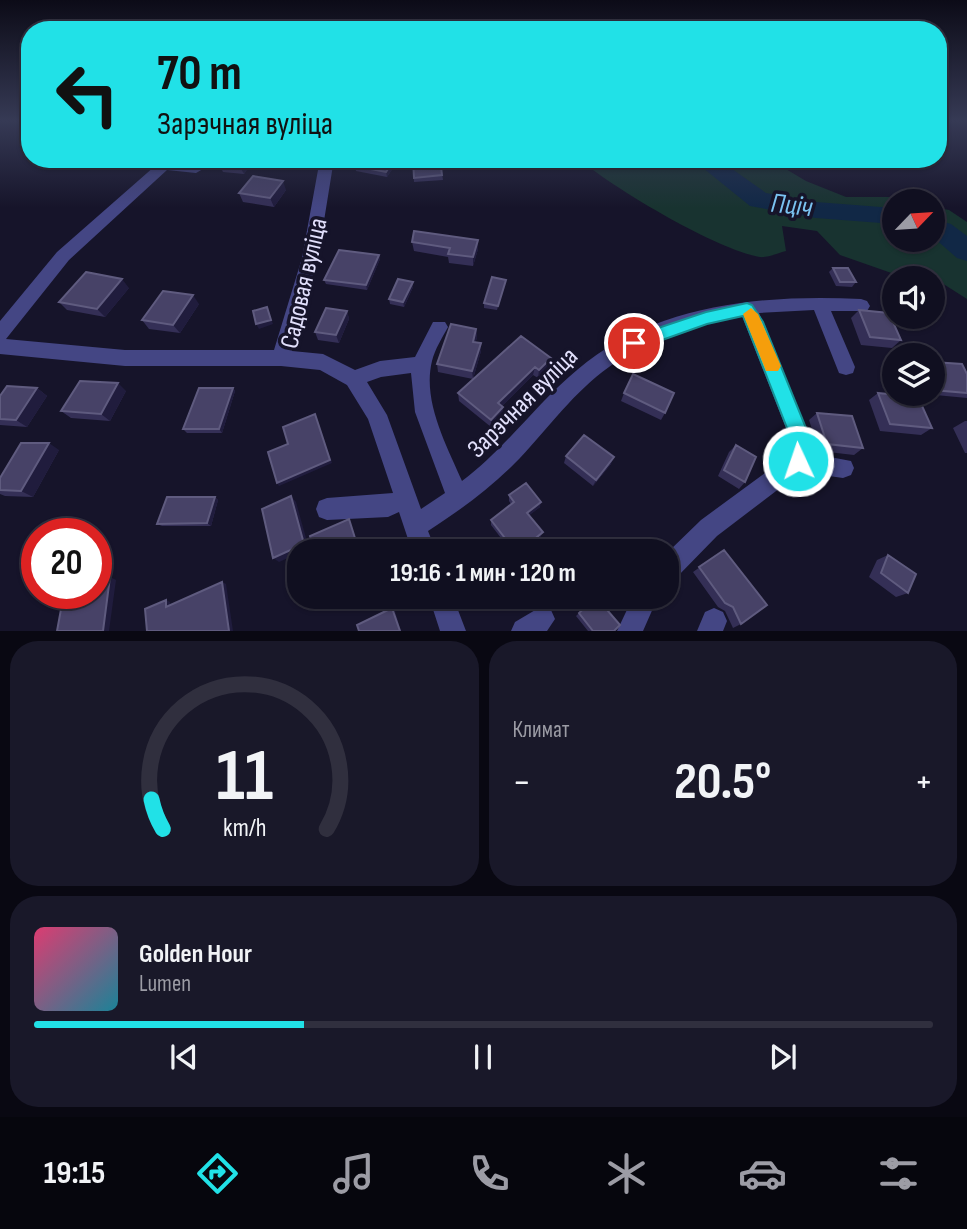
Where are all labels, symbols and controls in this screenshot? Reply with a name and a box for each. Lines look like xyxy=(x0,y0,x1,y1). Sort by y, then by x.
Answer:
text: 70 m xyxy=(157,45,242,104)
icon: left xyxy=(42,49,133,140)
text: Зарэчная вуліца xyxy=(157,105,333,144)
water label: Пціч xyxy=(769,187,815,224)
north arrow xyxy=(882,189,945,252)
map controls xyxy=(882,189,945,406)
street label: Садовая вуліца xyxy=(274,215,335,352)
button: sound xyxy=(882,266,945,329)
pin xyxy=(604,313,664,373)
icon: arrive xyxy=(615,324,653,362)
street label: Зарэчная вуліца xyxy=(461,341,585,465)
button: layers xyxy=(882,343,945,406)
position arrow xyxy=(761,424,835,498)
speed limit sign: 20 xyxy=(21,518,112,609)
text: 19:16 · 1 мин · 120 m xyxy=(390,558,576,589)
text: Климат xyxy=(513,716,570,744)
text: 11 xyxy=(216,734,273,822)
text: 20.5° xyxy=(674,751,771,814)
text: − xyxy=(513,760,531,805)
text: + xyxy=(914,760,933,805)
text: km/h xyxy=(223,813,266,844)
text: Golden Hour xyxy=(139,939,252,970)
text: Lumen xyxy=(139,970,191,998)
icon: previous xyxy=(165,1038,203,1076)
icon: pause xyxy=(464,1038,502,1076)
icon: next xyxy=(764,1038,802,1076)
icon: directions xyxy=(193,1149,242,1198)
icon: music xyxy=(329,1149,378,1198)
icon: phone xyxy=(465,1149,514,1198)
icon: climate xyxy=(602,1149,651,1198)
icon: car xyxy=(738,1149,787,1198)
icon: filters xyxy=(874,1149,923,1198)
text: 19:15 xyxy=(44,1154,105,1193)

